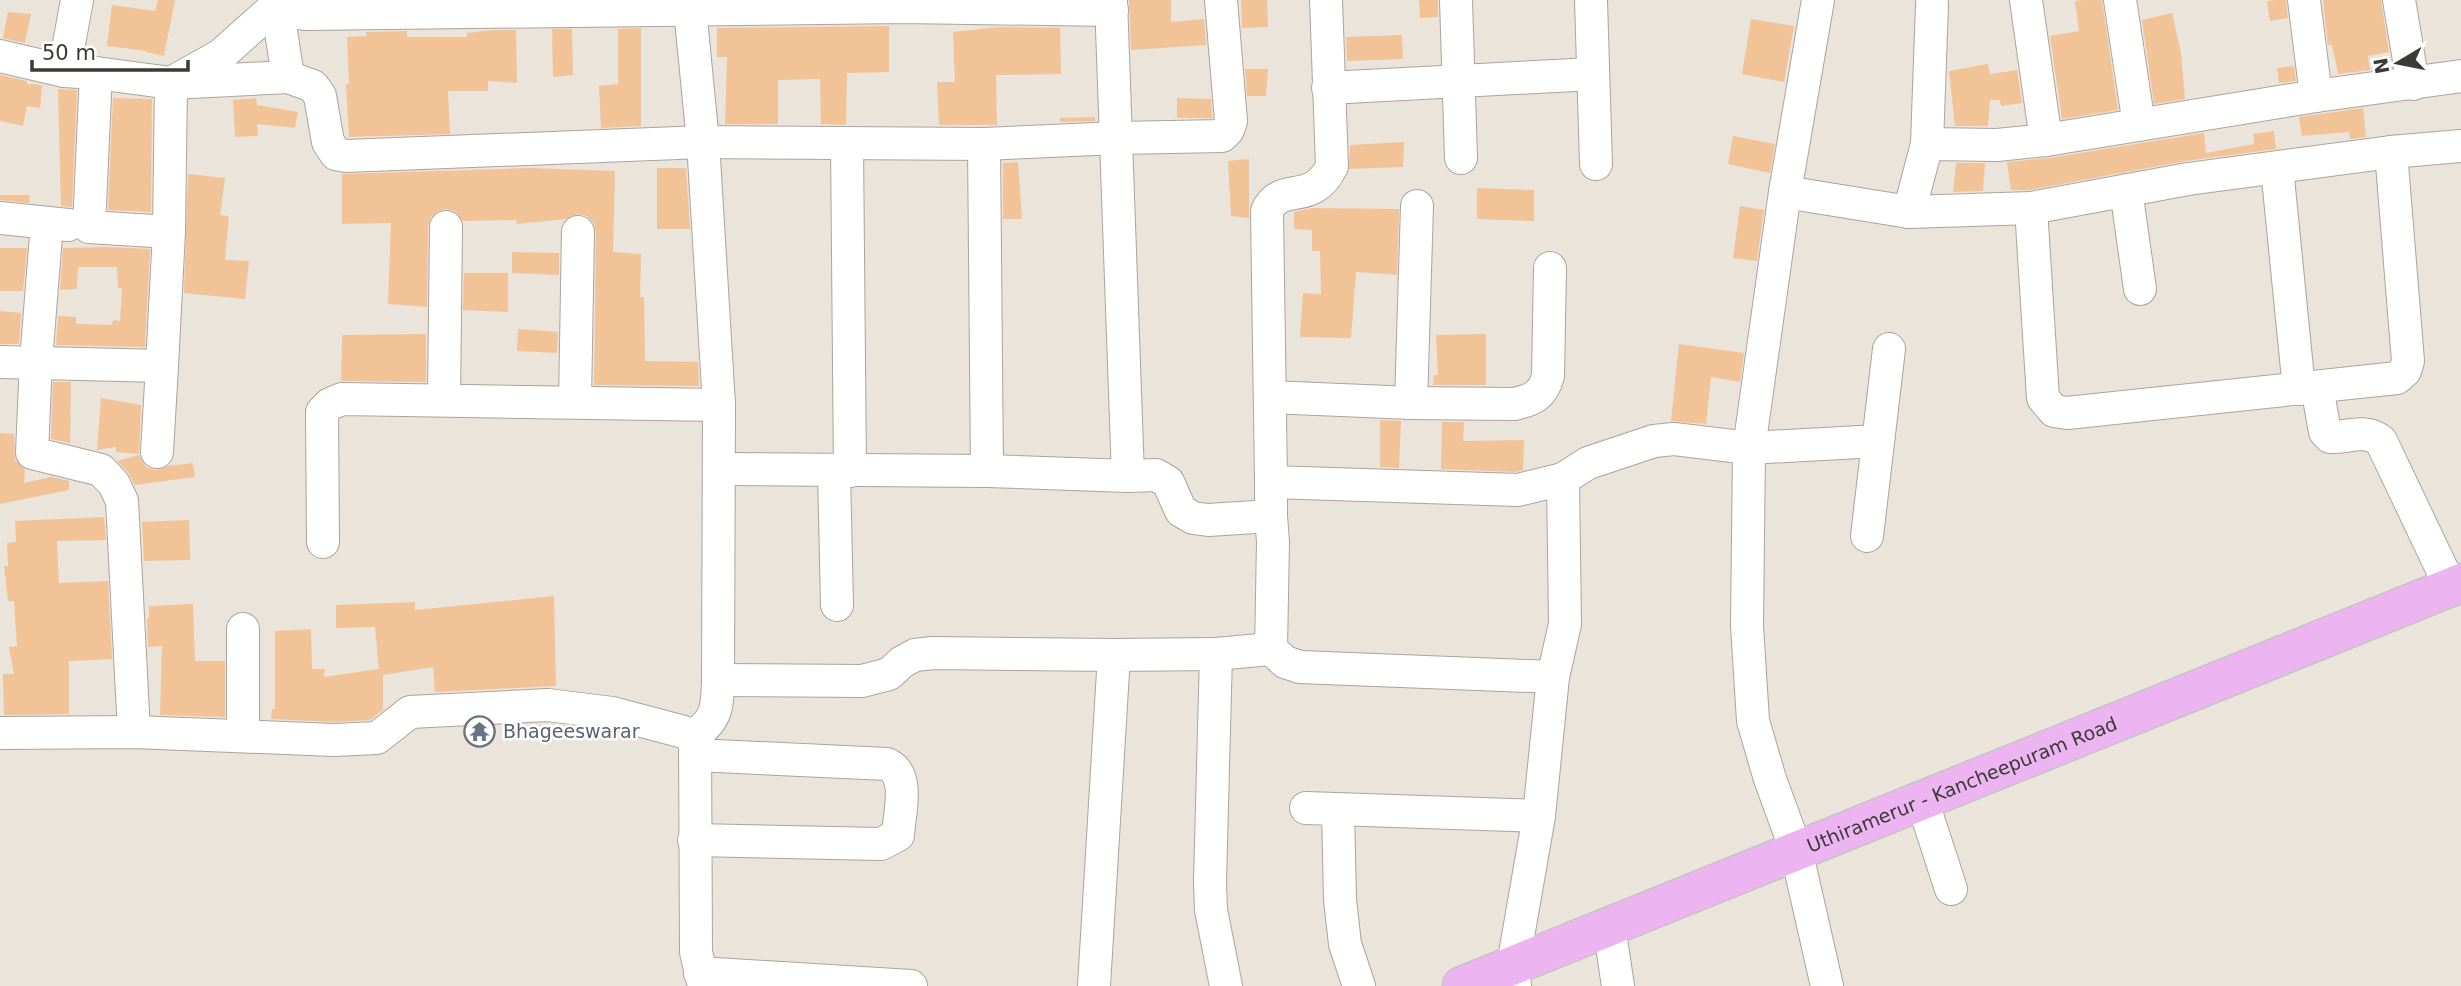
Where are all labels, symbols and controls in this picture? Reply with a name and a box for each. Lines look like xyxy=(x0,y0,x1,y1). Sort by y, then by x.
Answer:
scale bar xyxy=(32,28,187,72)
north arrow xyxy=(2363,28,2433,98)
text: 50 m xyxy=(42,41,96,65)
text: N xyxy=(2369,56,2393,76)
street label: Uthiramerur - Kancheepuram Road xyxy=(1804,712,2120,857)
temple icon: Bhageeswarar xyxy=(463,714,497,748)
place label: Bhageeswarar xyxy=(503,720,640,742)

